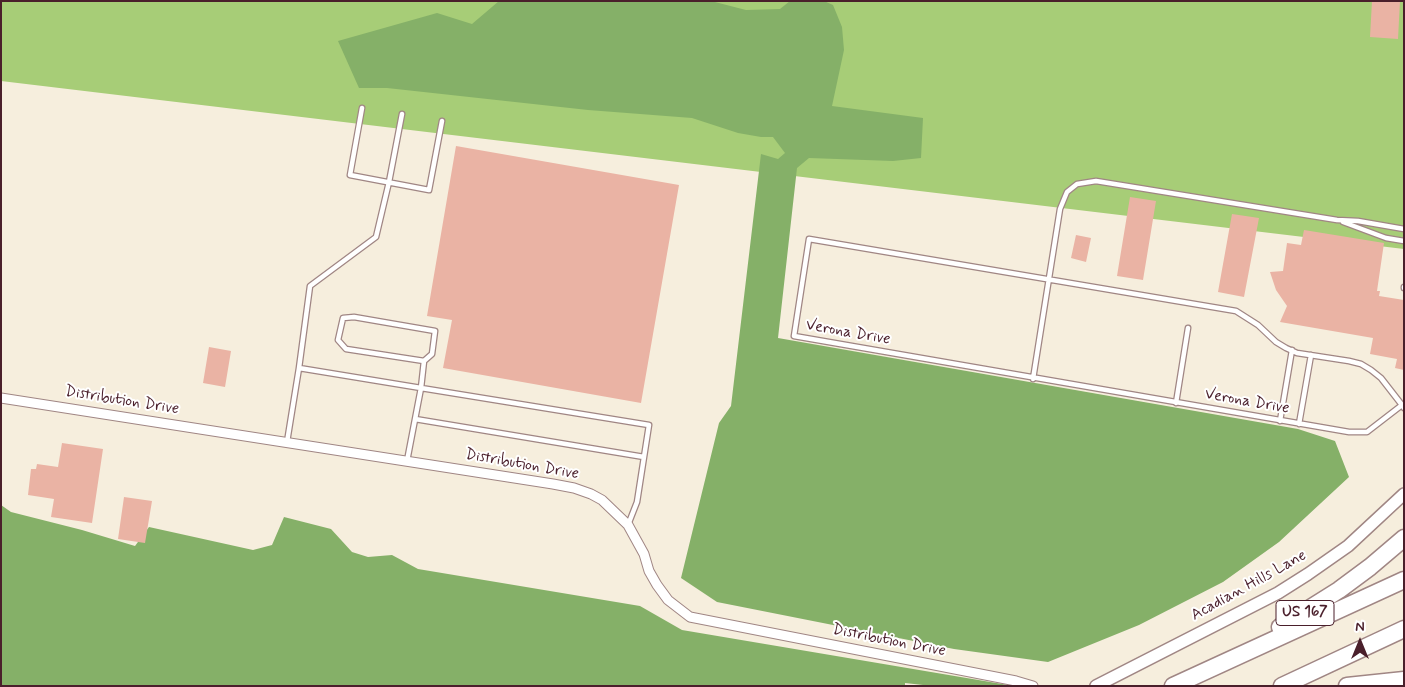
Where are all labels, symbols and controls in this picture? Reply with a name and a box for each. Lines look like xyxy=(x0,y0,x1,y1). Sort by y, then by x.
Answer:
street label: Verona Drive xyxy=(804,316,892,350)
street label: Distribution Drive xyxy=(64,383,180,419)
street label: Verona Drive xyxy=(1203,385,1291,419)
street label: Distribution Drive xyxy=(464,446,580,484)
street label: Acadian Hills Lane xyxy=(1188,546,1310,626)
road number: US 167 xyxy=(1276,600,1334,626)
north arrow xyxy=(1335,617,1385,667)
text: N xyxy=(1355,618,1365,636)
street label: Distribution Drive xyxy=(831,621,947,661)

